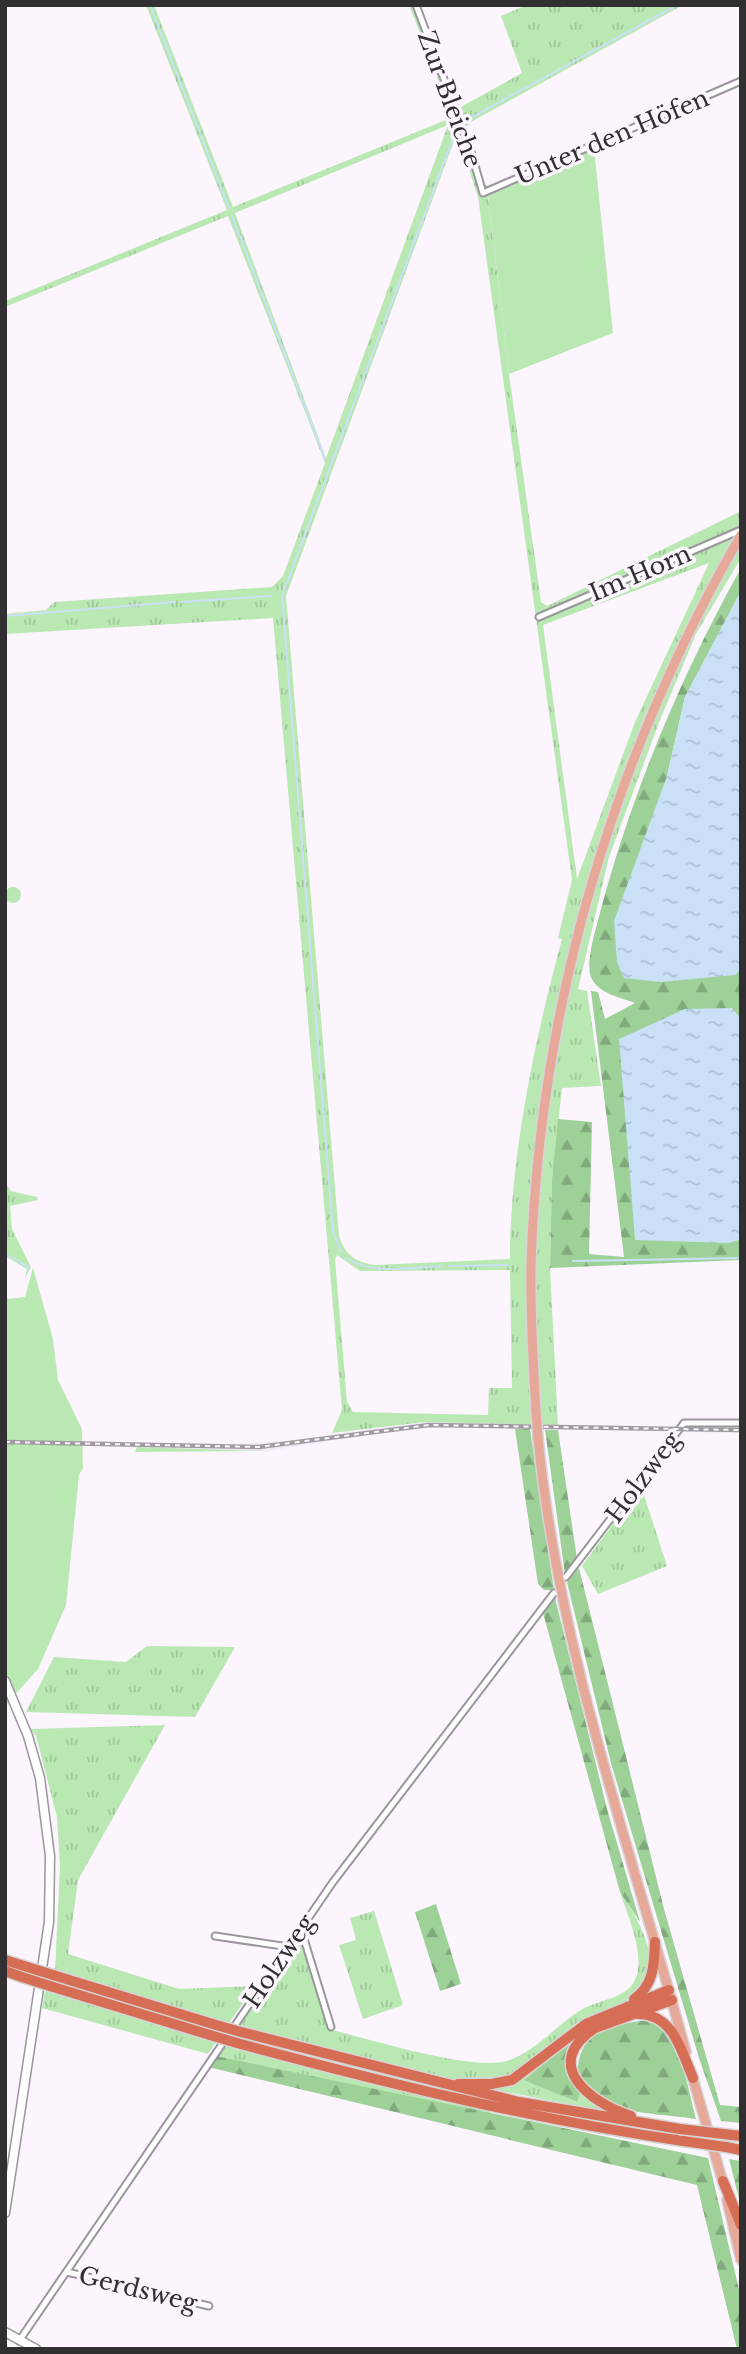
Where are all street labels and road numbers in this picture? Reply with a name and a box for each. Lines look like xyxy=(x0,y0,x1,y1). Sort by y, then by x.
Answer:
street label: Zur Bleiche xyxy=(412,27,488,171)
street label: Unter den Höfen xyxy=(511,83,713,191)
street label: Im Horn xyxy=(585,539,695,607)
street label: Holzweg xyxy=(599,1425,687,1528)
street label: Holzweg xyxy=(237,1908,321,2013)
street label: Gerdsweg xyxy=(76,2260,201,2318)

